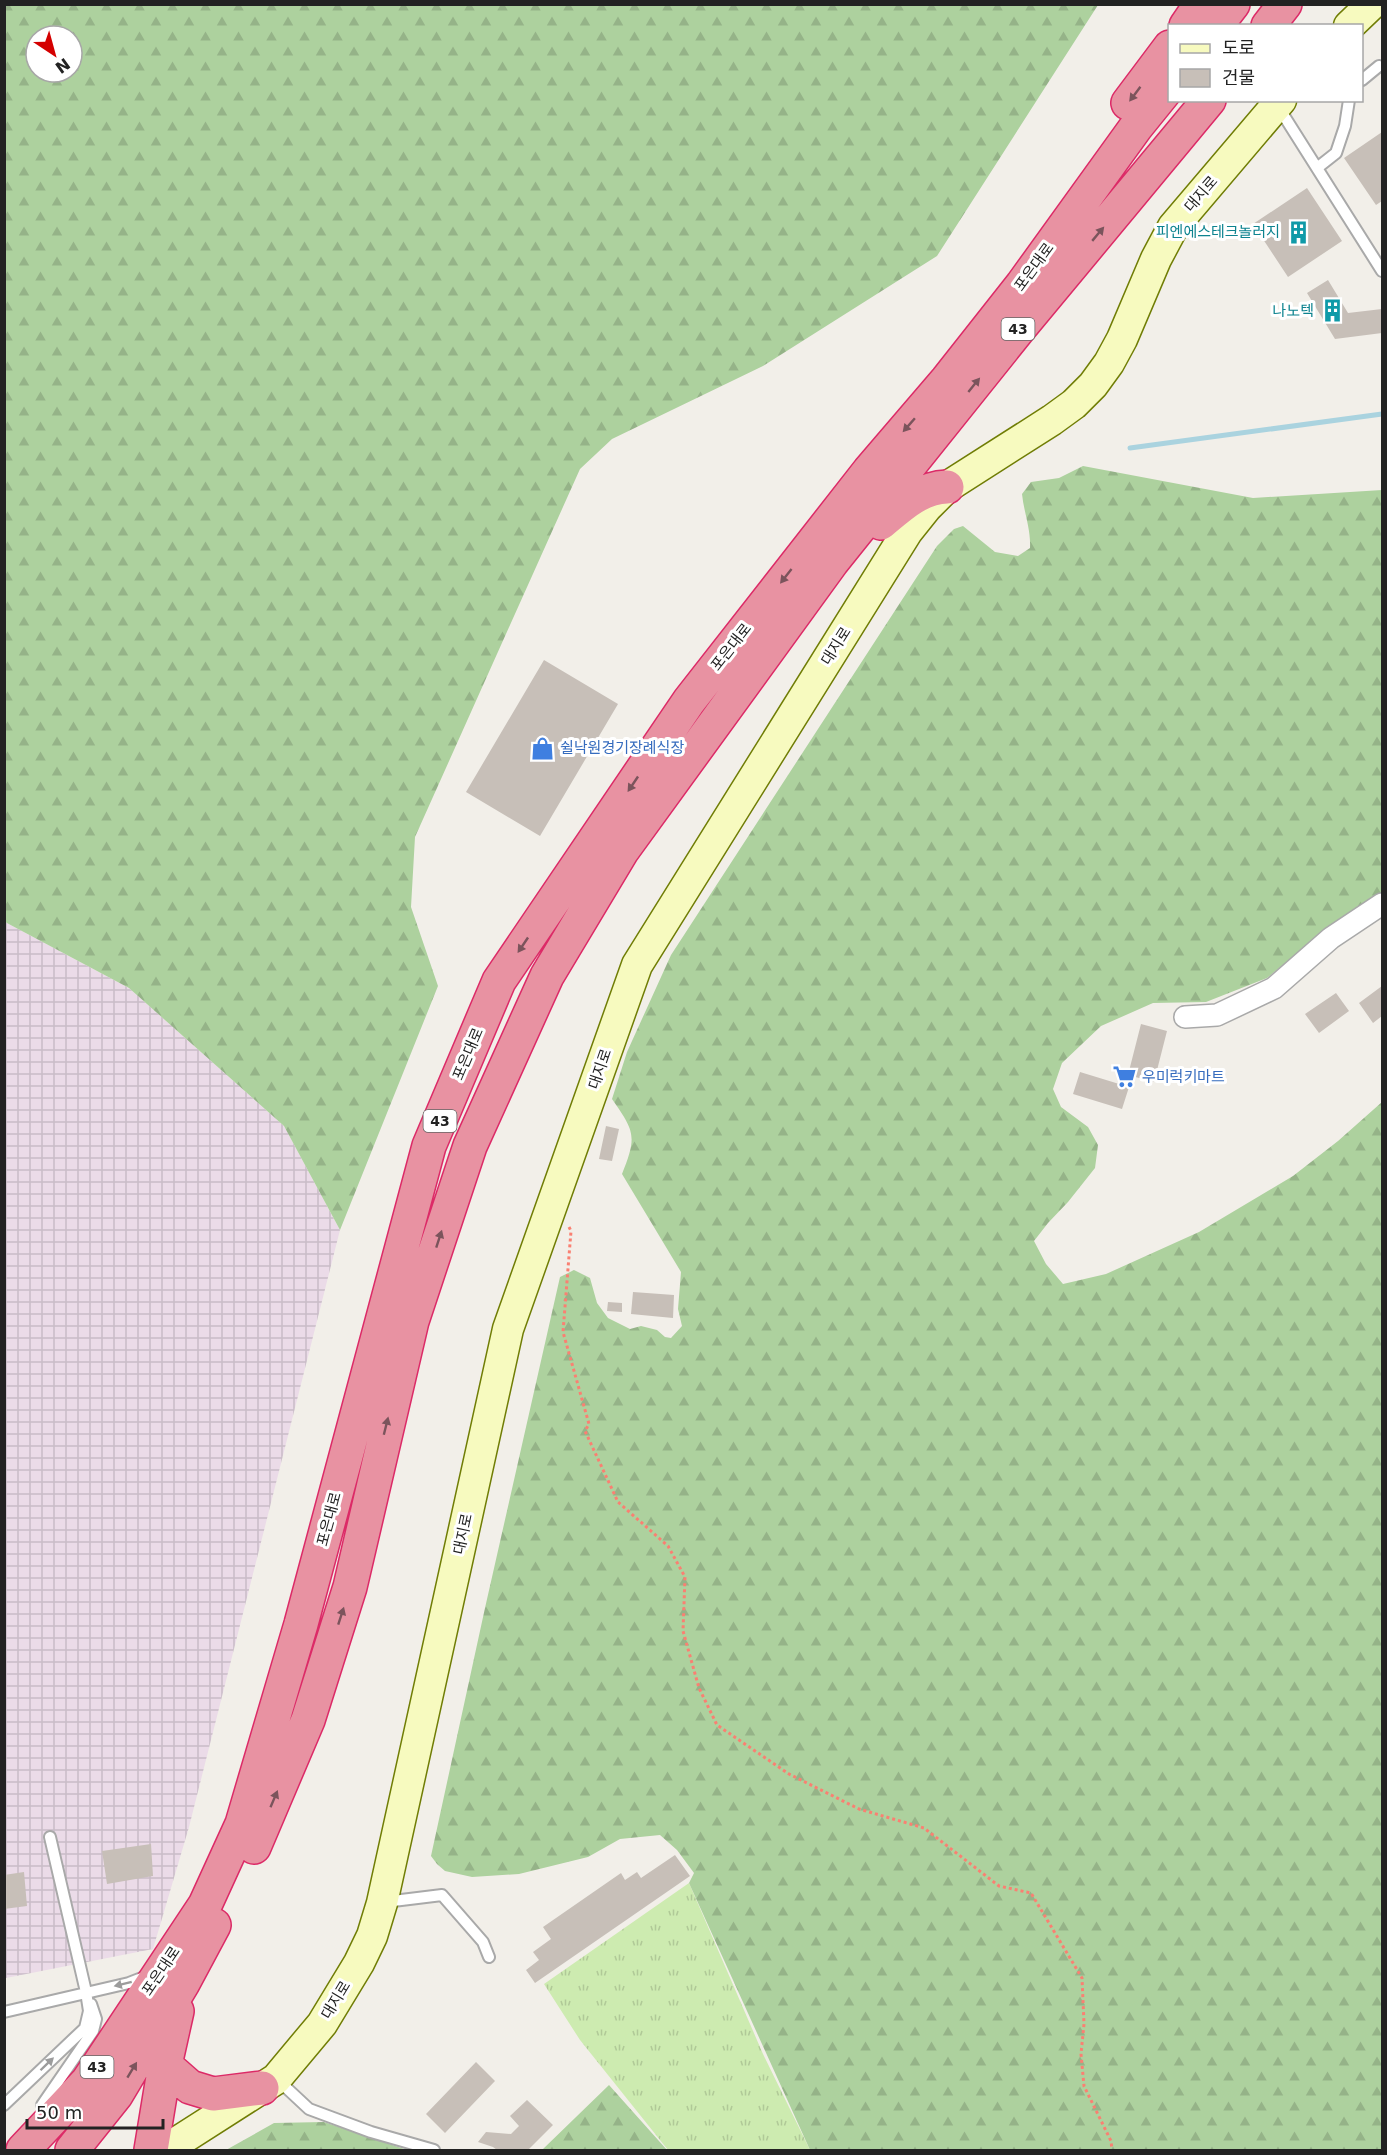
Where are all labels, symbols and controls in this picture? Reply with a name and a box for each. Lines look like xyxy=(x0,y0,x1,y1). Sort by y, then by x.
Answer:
north arrow xyxy=(24,24,84,84)
legend xyxy=(1168,24,1363,102)
text: 도로 xyxy=(1222,37,1255,58)
text: N xyxy=(52,54,74,77)
text: 건물 xyxy=(1222,67,1255,88)
one-way arrow xyxy=(1129,87,1141,102)
street label: 대지로 xyxy=(1181,172,1221,216)
building icon: 피엔에스테크놀러지 xyxy=(1285,219,1311,245)
place label: 피엔에스테크놀러지 xyxy=(1156,223,1280,241)
one-way arrow xyxy=(1091,226,1104,242)
street label: 포은대로 xyxy=(1010,239,1058,295)
building icon: 나노텍 xyxy=(1319,298,1345,324)
place label: 나노텍 xyxy=(1273,302,1314,320)
road number: 43 xyxy=(1002,318,1034,340)
one-way arrow xyxy=(968,377,981,393)
one-way arrow xyxy=(902,417,915,433)
one-way arrow xyxy=(781,569,793,584)
street label: 포은대로 xyxy=(707,620,755,674)
street label: 대지로 xyxy=(817,624,855,668)
shop icon: 쉴낙원경기장례식장 xyxy=(529,735,555,761)
place label: 쉴낙원경기장례식장 xyxy=(560,739,684,757)
one-way arrow xyxy=(627,775,639,791)
one-way arrow xyxy=(518,937,529,953)
street label: 포은대로 xyxy=(449,1025,487,1083)
street label: 대지로 xyxy=(585,1046,615,1092)
supermarket icon: 우미럭키마트 xyxy=(1111,1064,1137,1090)
place label: 우미럭키마트 xyxy=(1142,1068,1225,1086)
road number: 43 xyxy=(424,1110,456,1132)
one-way arrow xyxy=(435,1229,444,1247)
one-way arrow xyxy=(382,1417,392,1435)
street label: 포은대로 xyxy=(313,1490,345,1548)
street label: 대지로 xyxy=(450,1512,476,1556)
one-way arrow xyxy=(337,1607,346,1625)
one-way arrow xyxy=(269,1789,279,1807)
street label: 포은대로 xyxy=(138,1943,184,1999)
street label: 대지로 xyxy=(318,1978,354,2022)
one-way arrow xyxy=(114,1979,132,1989)
road number: 43 xyxy=(80,2056,114,2078)
one-way arrow xyxy=(39,2058,53,2072)
one-way arrow xyxy=(126,2062,137,2078)
scale bar xyxy=(27,2092,164,2130)
text: 50 m xyxy=(36,2102,82,2123)

